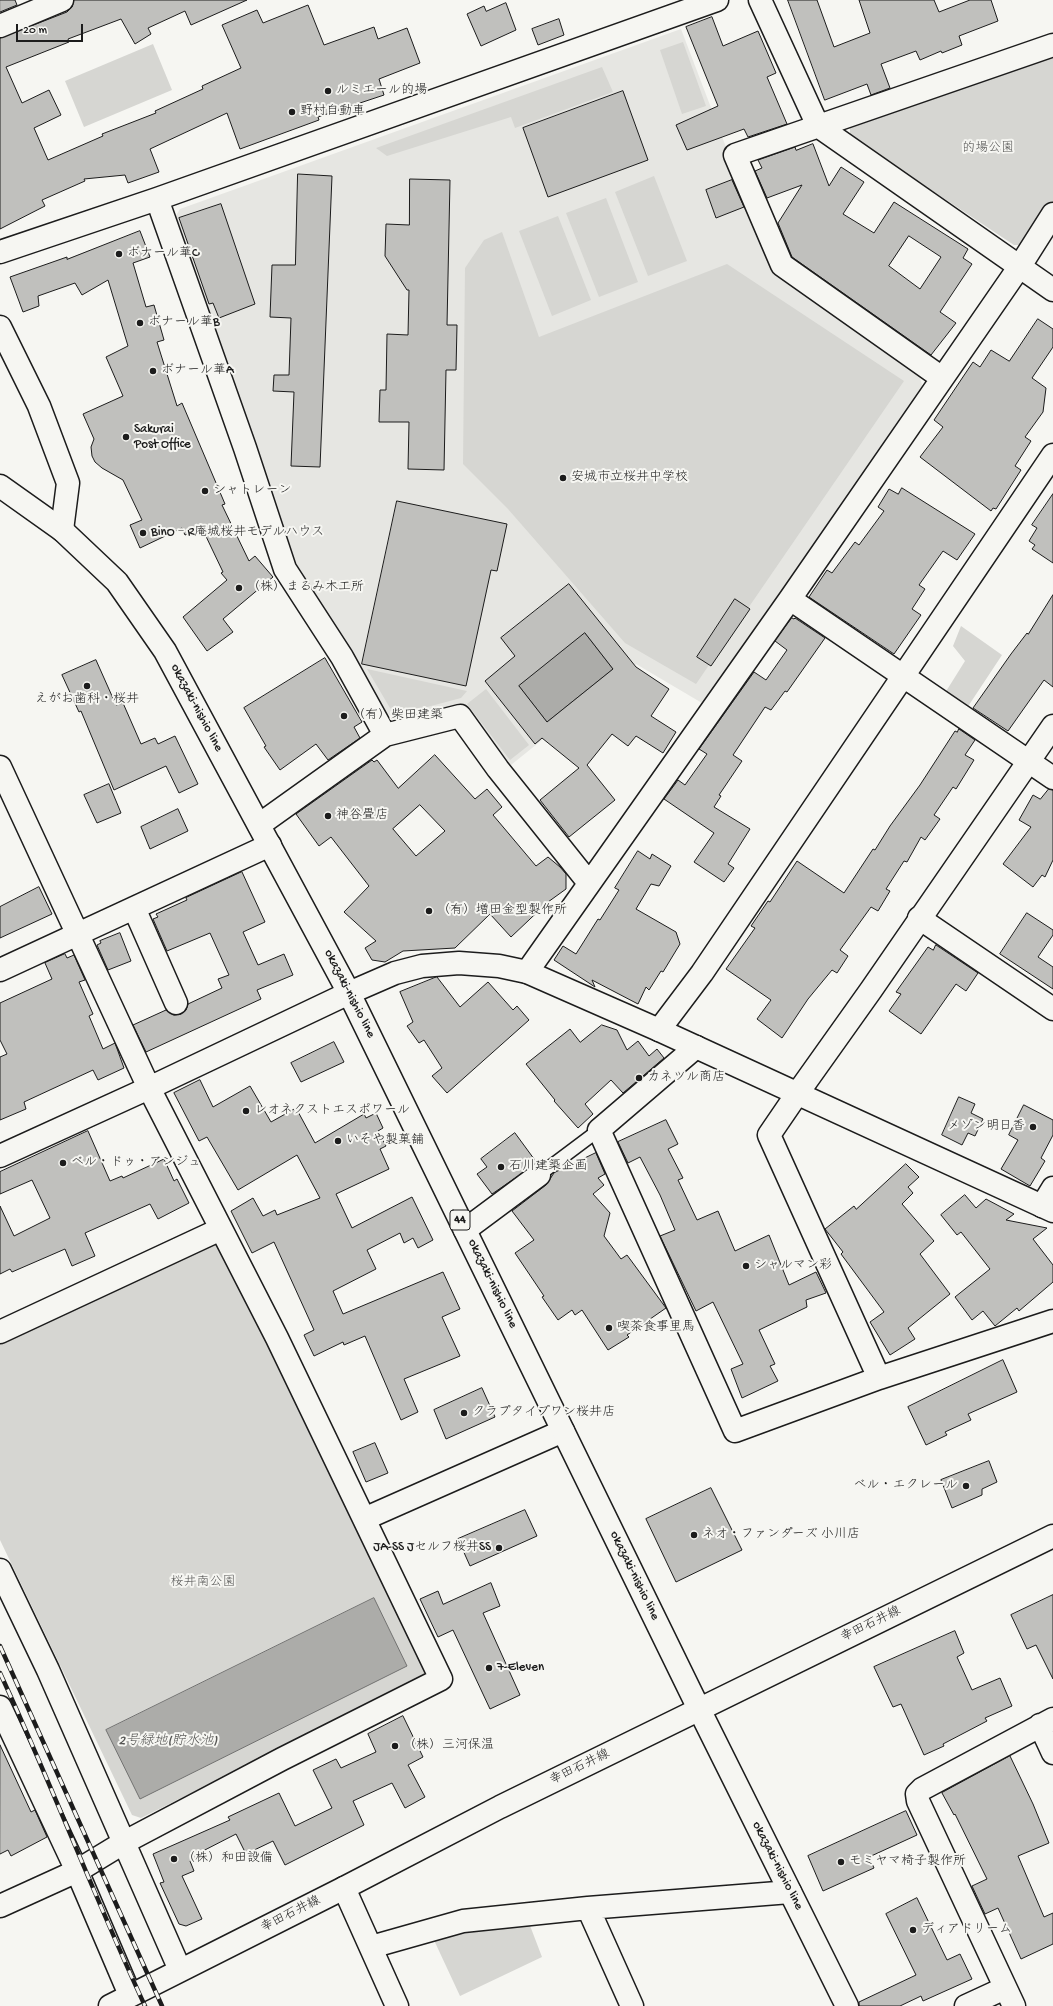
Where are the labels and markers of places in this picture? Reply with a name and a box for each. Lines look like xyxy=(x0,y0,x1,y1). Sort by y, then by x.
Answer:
place label: ルミエール的場 xyxy=(336,83,427,99)
marker: ルミエール的場 xyxy=(323,86,333,96)
place label: 野村自動車 xyxy=(300,104,365,120)
marker: 野村自動車 xyxy=(287,107,297,117)
place label: ボナール華C xyxy=(127,246,199,262)
marker: ボナール華C xyxy=(114,249,124,259)
place label: ボナール華B xyxy=(148,315,220,331)
marker: ボナール華B xyxy=(135,318,145,328)
place label: ボナール華A xyxy=(161,363,234,379)
marker: ボナール華A xyxy=(148,366,158,376)
place label: Sakurai Post Office xyxy=(134,422,191,453)
marker: Sakurai Post Office xyxy=(121,432,131,442)
place label: 安城市立桜井中学校 xyxy=(571,470,688,486)
marker: 安城市立桜井中学校 xyxy=(558,473,568,483)
place label: シャトレーン xyxy=(213,483,292,499)
marker: シャトレーン xyxy=(200,486,210,496)
place label: BinO‐R庵城桜井モデルハウス xyxy=(151,525,324,541)
marker: BinO‐R庵城桜井モデルハウス xyxy=(138,528,148,538)
place label: （株）まるみ木工所 xyxy=(247,580,364,596)
marker: （株）まるみ木工所 xyxy=(234,583,244,593)
marker: えがお歯科・桜井 xyxy=(82,681,92,691)
place label: えがお歯科・桜井 xyxy=(35,692,139,708)
place label: （有）柴田建築 xyxy=(352,708,443,724)
marker: （有）柴田建築 xyxy=(339,711,349,721)
place label: 神谷畳店 xyxy=(336,808,388,824)
marker: 神谷畳店 xyxy=(323,811,333,821)
place label: （有）増田金型製作所 xyxy=(437,903,567,919)
marker: （有）増田金型製作所 xyxy=(424,906,434,916)
place label: カネツル商店 xyxy=(647,1070,725,1086)
marker: カネツル商店 xyxy=(634,1073,644,1083)
place label: レオネクストエスポワール xyxy=(254,1103,410,1119)
marker: レオネクストエスポワール xyxy=(241,1106,251,1116)
place label: メゾン明日香 xyxy=(947,1119,1025,1135)
marker: メゾン明日香 xyxy=(1028,1122,1038,1132)
place label: いそや製菓舗 xyxy=(346,1133,424,1149)
marker: いそや製菓舗 xyxy=(333,1136,343,1146)
place label: ベル・ドゥ・アンジュ xyxy=(71,1155,201,1171)
marker: ベル・ドゥ・アンジュ xyxy=(58,1158,68,1168)
place label: 石川建築企画 xyxy=(509,1159,587,1175)
marker: 石川建築企画 xyxy=(496,1162,506,1172)
place label: シャルマン彩 xyxy=(754,1258,832,1274)
marker: シャルマン彩 xyxy=(741,1261,751,1271)
place label: 喫茶食事里馬 xyxy=(617,1320,695,1336)
marker: 喫茶食事里馬 xyxy=(604,1323,614,1333)
place label: クラブタイプワン桜井店 xyxy=(472,1405,615,1421)
marker: クラブタイプワン桜井店 xyxy=(459,1408,469,1418)
place label: ベル・エクレール xyxy=(853,1478,958,1494)
marker: ベル・エクレール xyxy=(961,1481,971,1491)
place label: ネオ・ファンダーズ 小川店 xyxy=(702,1527,860,1543)
marker: ネオ・ファンダーズ 小川店 xyxy=(689,1530,699,1540)
place label: JA-SS Jセルフ桜井SS xyxy=(373,1540,491,1556)
marker: JA-SS Jセルフ桜井SS xyxy=(494,1543,504,1553)
place label: 7-Eleven xyxy=(497,1660,544,1676)
marker: 7-Eleven xyxy=(484,1663,494,1673)
place label: （株）三河保温 xyxy=(403,1738,494,1754)
marker: （株）三河保温 xyxy=(390,1741,400,1751)
place label: （株）和田設備 xyxy=(182,1851,273,1867)
marker: （株）和田設備 xyxy=(169,1854,179,1864)
place label: モミヤマ椅子製作所 xyxy=(849,1854,966,1870)
marker: モミヤマ椅子製作所 xyxy=(836,1857,846,1867)
place label: ディアドリーム xyxy=(921,1922,1012,1938)
marker: ディアドリーム xyxy=(908,1925,918,1935)

